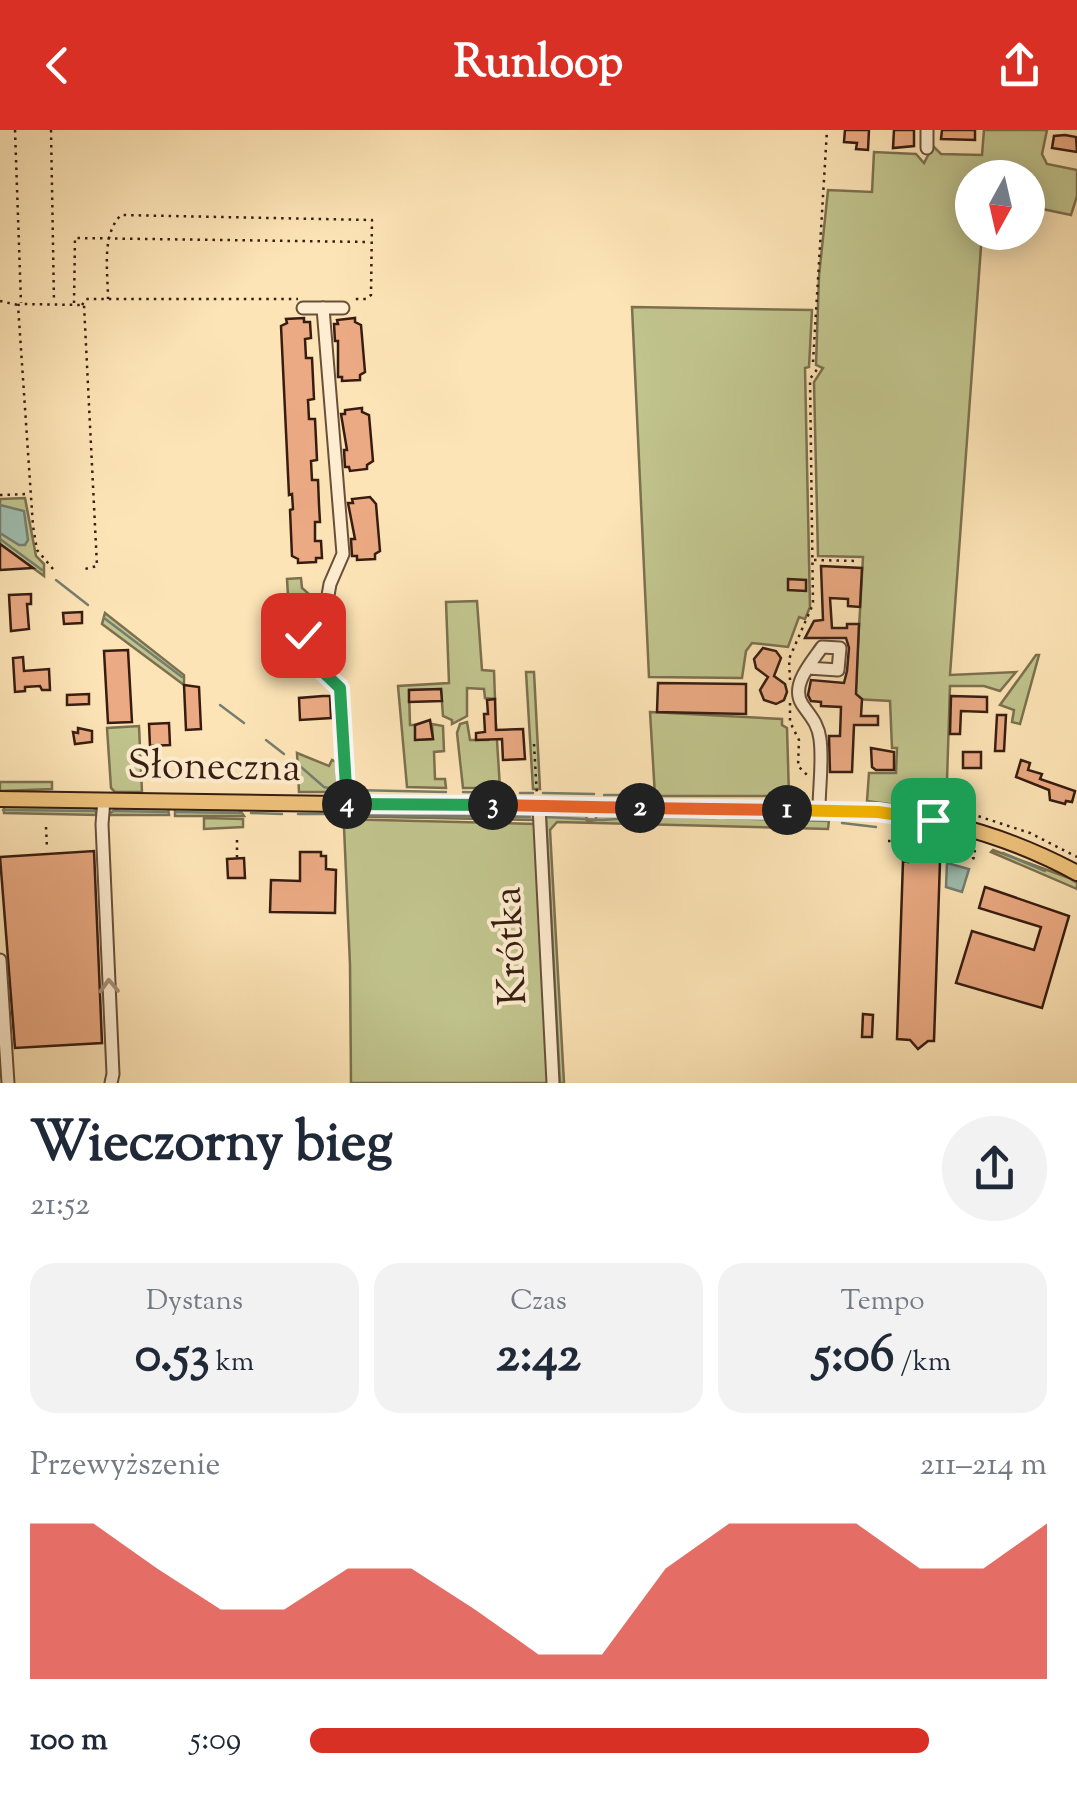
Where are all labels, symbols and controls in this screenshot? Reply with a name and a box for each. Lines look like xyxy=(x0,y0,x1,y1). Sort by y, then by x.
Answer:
text: Runloop xyxy=(454,33,623,98)
icon: back xyxy=(30,38,85,93)
icon: share xyxy=(992,38,1047,93)
north arrow xyxy=(955,160,1045,250)
map controls xyxy=(955,160,1045,250)
pin xyxy=(261,593,346,678)
icon: check xyxy=(276,608,331,663)
street label: Słoneczna xyxy=(127,739,301,799)
pin xyxy=(891,778,976,863)
pin: 4 xyxy=(322,779,372,829)
pin: 3 xyxy=(468,780,518,830)
pin: 2 xyxy=(615,783,665,833)
text: 4 xyxy=(340,784,354,824)
text: 3 xyxy=(487,785,499,825)
pin: 1 xyxy=(762,785,812,835)
text: 2 xyxy=(633,788,647,828)
text: 1 xyxy=(782,790,792,830)
icon: arrive xyxy=(906,793,961,848)
street label: Krótka xyxy=(481,885,545,1007)
one-way arrow xyxy=(99,977,120,993)
text: Wieczorny bieg xyxy=(30,1106,393,1185)
button: share xyxy=(942,1116,1047,1221)
text: 21:52 xyxy=(30,1183,90,1229)
text: Dystans xyxy=(146,1282,243,1322)
text: Czas xyxy=(510,1282,567,1322)
text: Tempo xyxy=(840,1282,925,1322)
text: 0.53 xyxy=(135,1322,210,1394)
text: 2:42 xyxy=(496,1322,581,1394)
text: 5:06 xyxy=(814,1322,895,1394)
text: km xyxy=(210,1343,254,1383)
text: /km xyxy=(895,1343,951,1383)
text: Przewyższenie xyxy=(30,1443,220,1489)
text: 211–214 m xyxy=(920,1443,1047,1489)
text: 100 m xyxy=(30,1718,108,1764)
text: 5:09 xyxy=(190,1718,241,1764)

